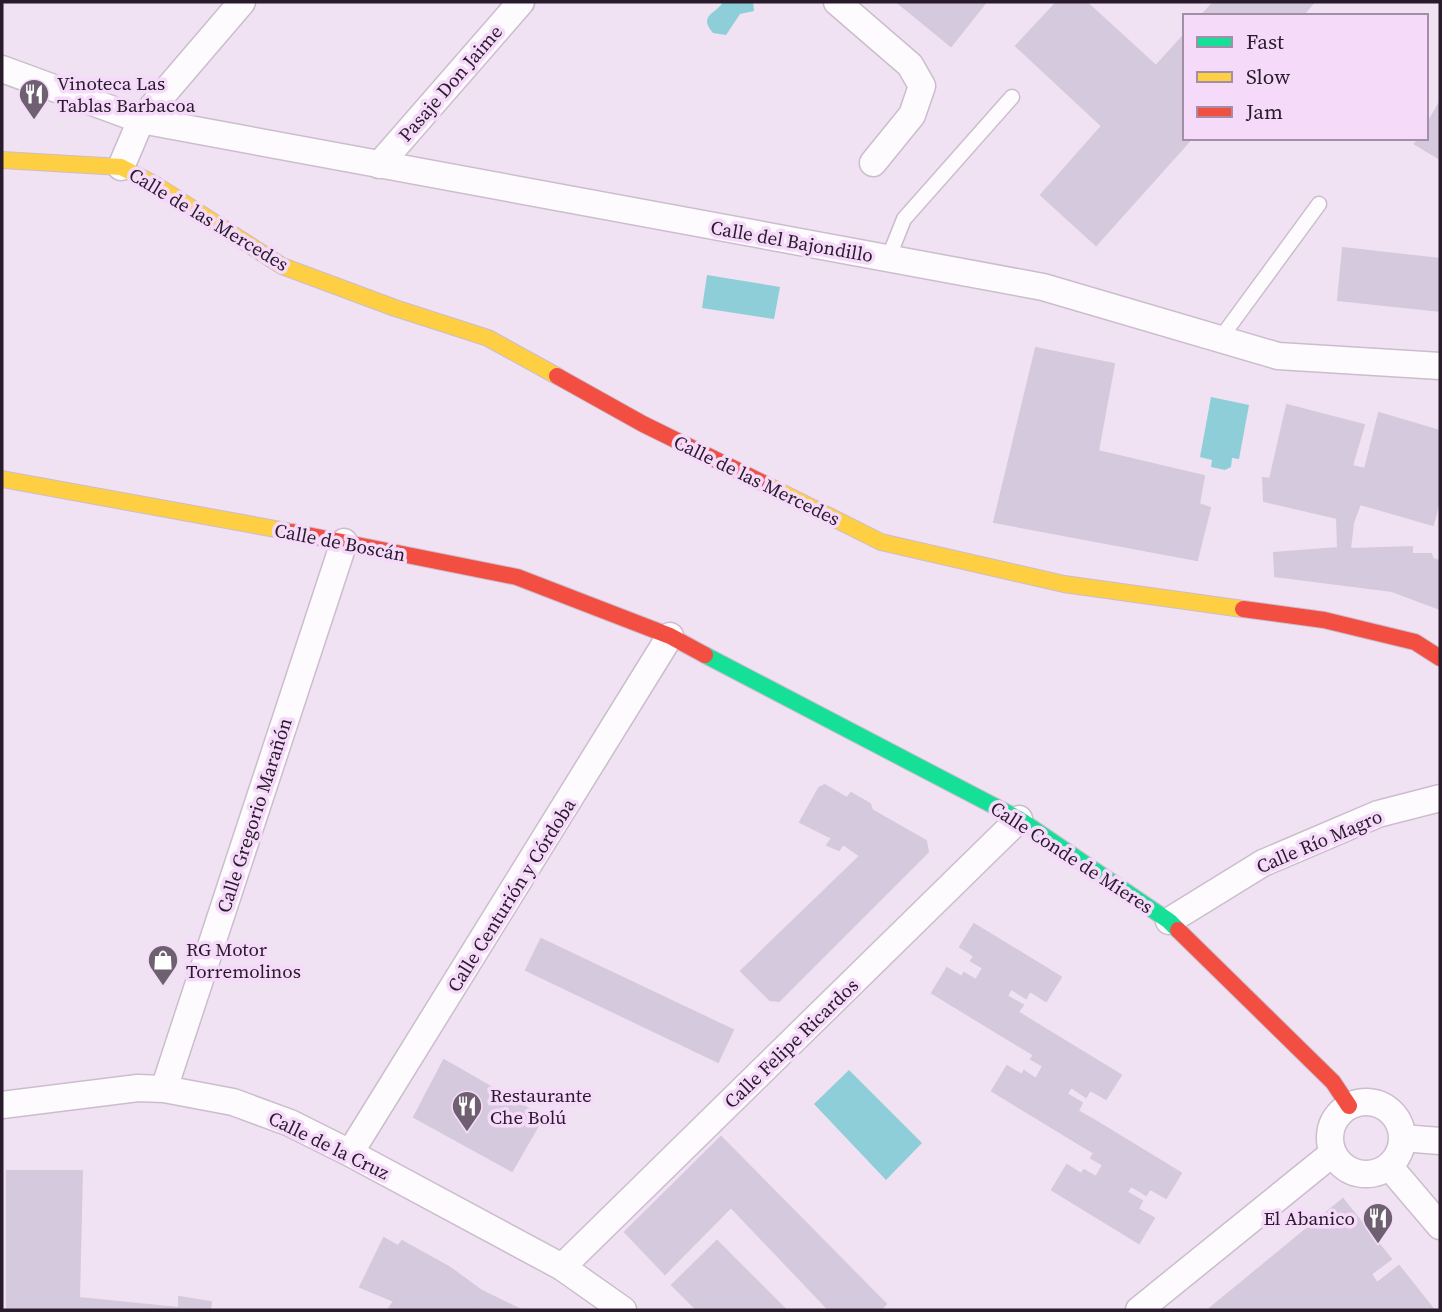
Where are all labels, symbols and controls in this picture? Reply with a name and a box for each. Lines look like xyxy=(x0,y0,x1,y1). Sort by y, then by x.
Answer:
legend xyxy=(1183,14,1428,140)
street label: Pasaje Don Jaime xyxy=(392,19,508,147)
text: Fast xyxy=(1246,27,1284,56)
text: Slow xyxy=(1246,62,1290,91)
place label: Vinoteca Las Tablas Barbacoa xyxy=(57,70,196,118)
restaurant icon: Vinoteca Las Tablas Barbacoa xyxy=(17,77,51,121)
text: Jam xyxy=(1245,97,1283,126)
street label: Calle de las Mercedes xyxy=(124,161,294,277)
street label: Calle del Bajondillo xyxy=(709,214,875,268)
street label: Calle de las Mercedes xyxy=(670,428,844,532)
street label: Calle de Boscán xyxy=(272,517,408,567)
street label: Calle Gregorio Marañón xyxy=(210,714,298,916)
street label: Calle Centurión y Córdoba xyxy=(441,793,581,997)
street label: Calle Conde de Mieres xyxy=(986,795,1158,919)
street label: Calle Río Magro xyxy=(1252,803,1386,879)
place label: RG Motor Torremolinos xyxy=(186,936,301,984)
shop icon: RG Motor Torremolinos xyxy=(146,943,180,987)
street label: Calle Felipe Ricardos xyxy=(718,972,864,1114)
place label: Restaurante Che Bolú xyxy=(490,1082,592,1130)
restaurant icon: Restaurante Che Bolú xyxy=(450,1089,484,1133)
street label: Calle de la Cruz xyxy=(264,1105,394,1186)
restaurant icon: El Abanico xyxy=(1361,1201,1395,1245)
place label: El Abanico xyxy=(1263,1205,1355,1231)

